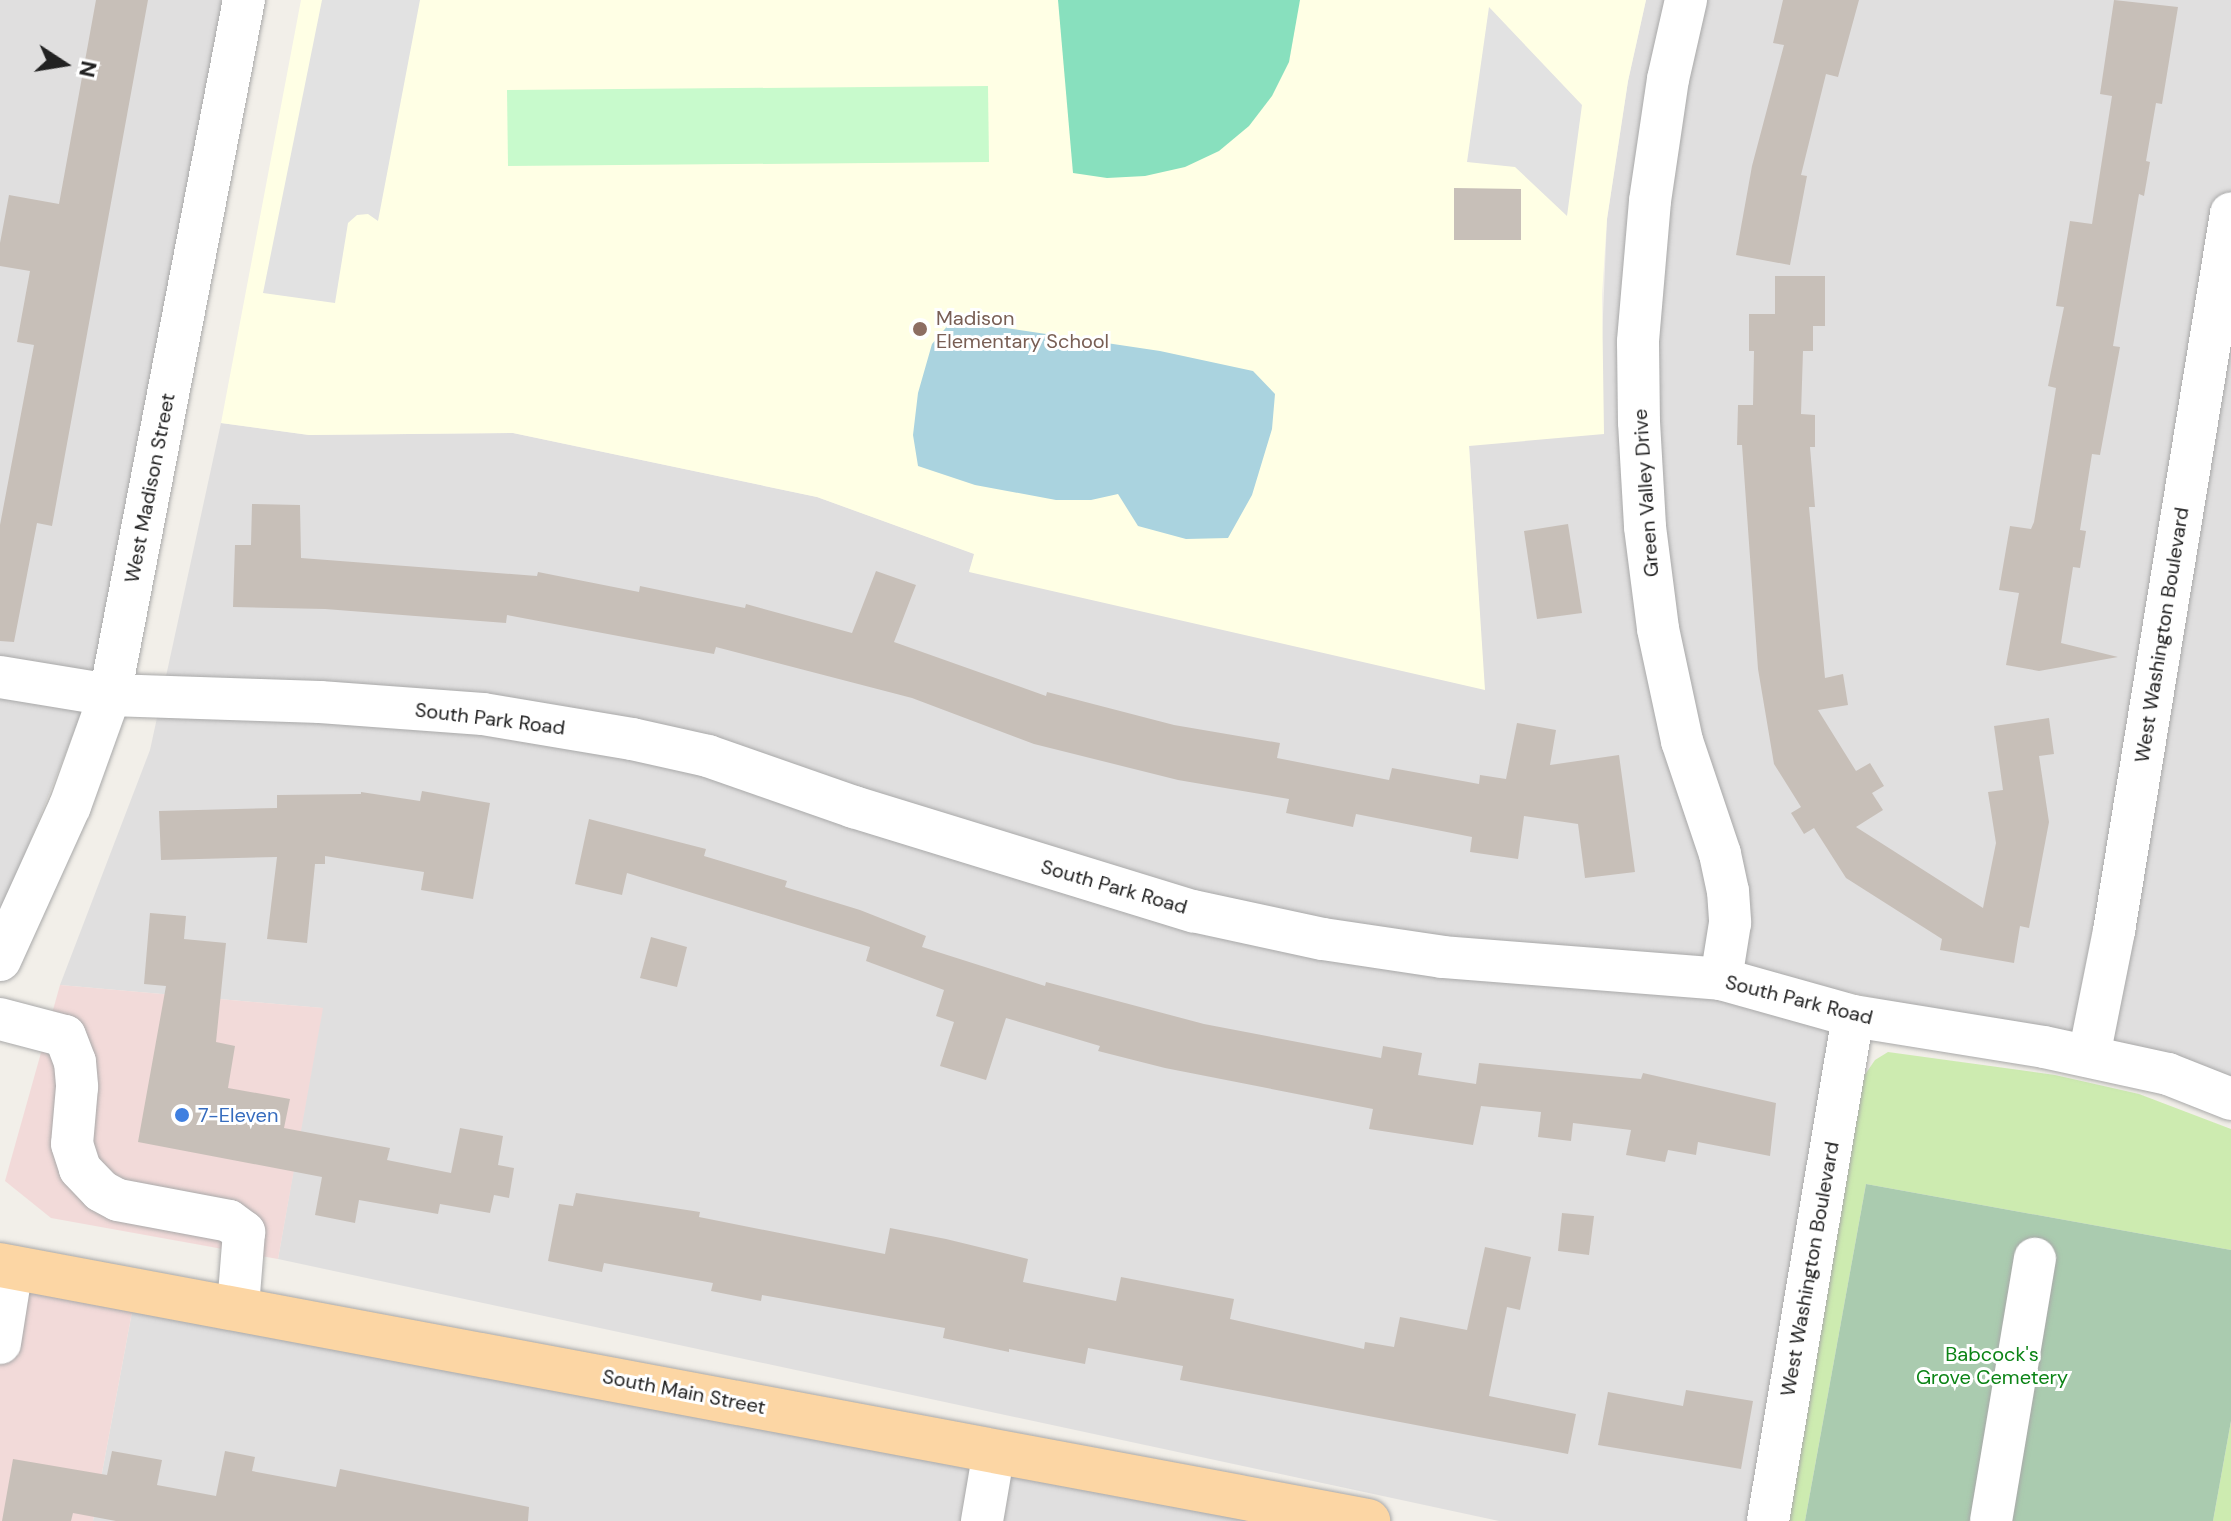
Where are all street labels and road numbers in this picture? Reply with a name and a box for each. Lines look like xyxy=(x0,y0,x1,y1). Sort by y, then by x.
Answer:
street label: West Madison Street xyxy=(120,391,180,585)
street label: Green Valley Drive xyxy=(1628,408,1664,578)
street label: West Washington Boulevard xyxy=(2130,506,2194,764)
street label: South Park Road xyxy=(414,698,566,740)
street label: South Park Road xyxy=(1038,855,1190,919)
street label: South Park Road xyxy=(1723,970,1875,1030)
street label: West Washington Boulevard xyxy=(1776,1140,1844,1398)
street label: South Main Street xyxy=(600,1364,768,1420)

